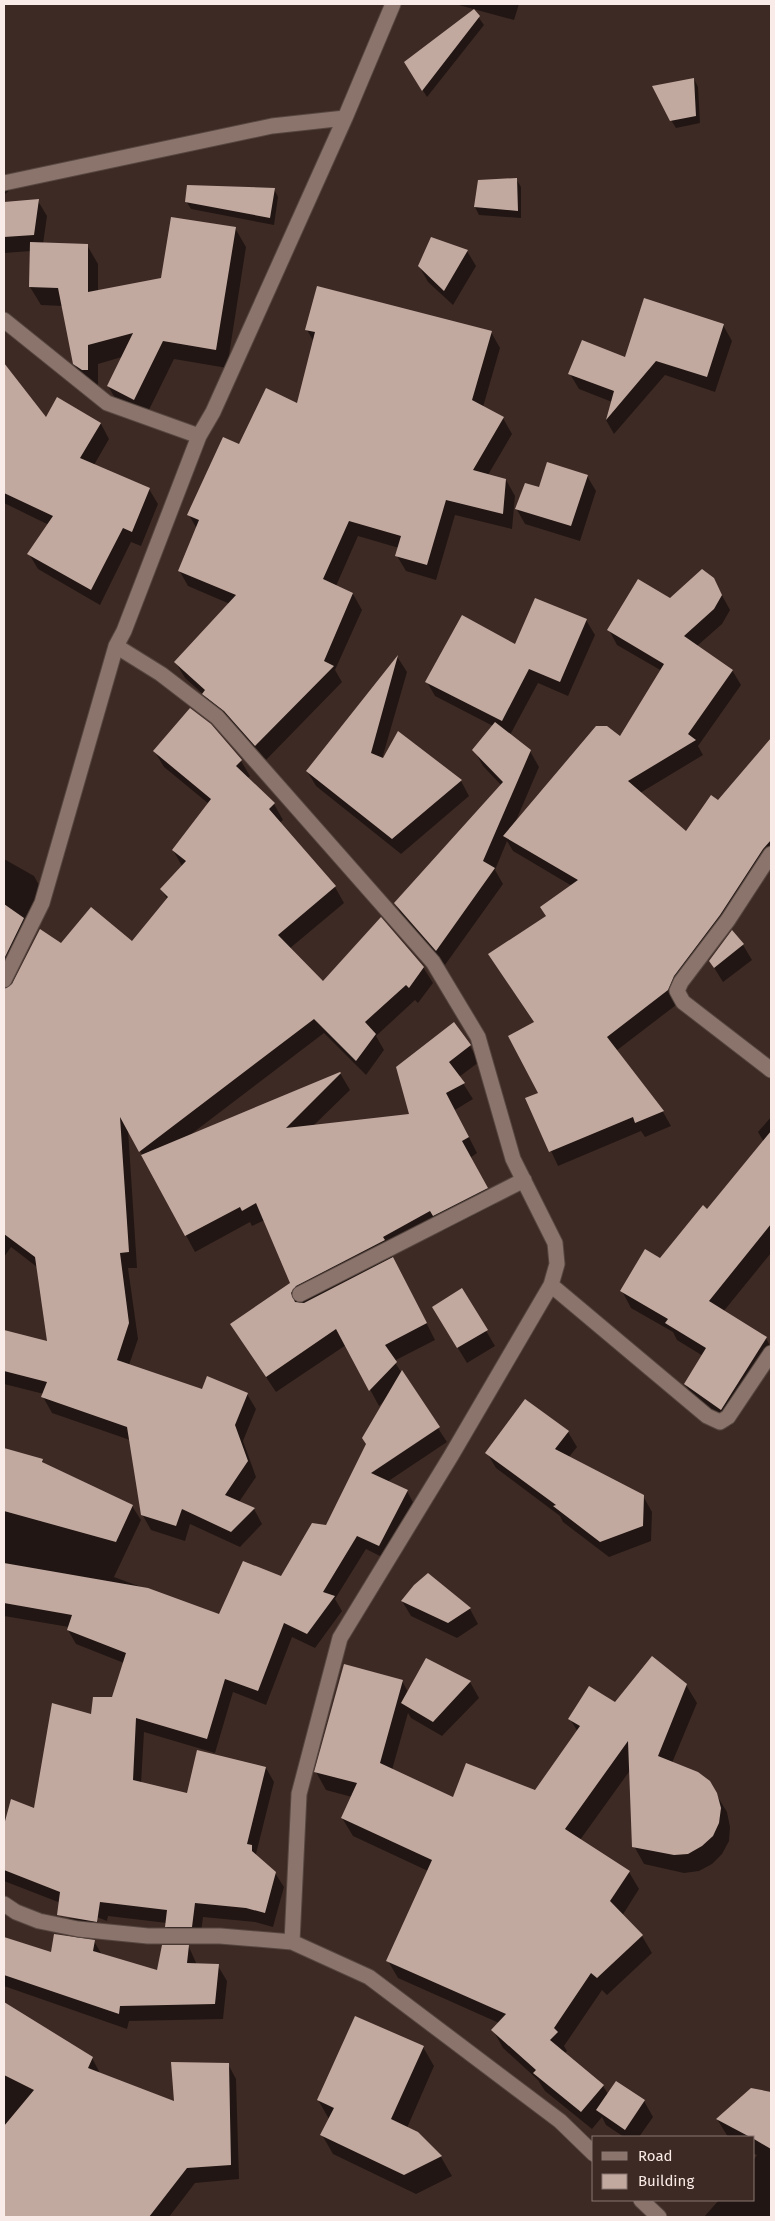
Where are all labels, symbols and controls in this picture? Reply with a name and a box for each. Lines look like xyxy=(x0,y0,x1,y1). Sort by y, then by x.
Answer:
legend xyxy=(592,2136,755,2201)
text: Road xyxy=(638,2147,673,2165)
text: Building xyxy=(638,2172,694,2190)

